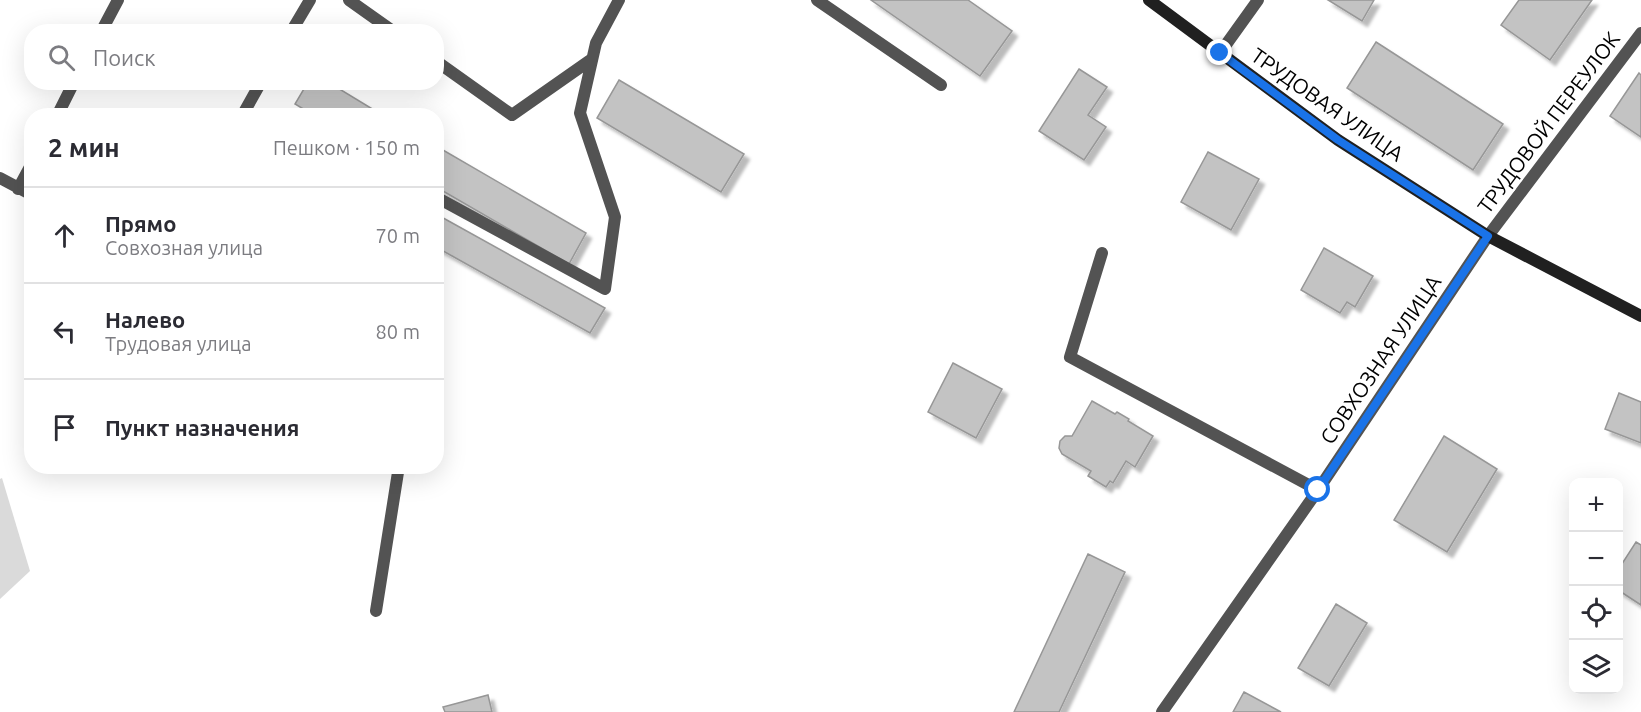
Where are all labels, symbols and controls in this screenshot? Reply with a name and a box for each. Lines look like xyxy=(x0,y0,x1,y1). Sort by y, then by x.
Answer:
search box xyxy=(24,24,444,90)
street label: ТРУДОВОЙ ПЕРЕУЛОК xyxy=(1472,27,1624,218)
route end xyxy=(1206,39,1232,65)
icon: search xyxy=(45,41,78,74)
street label: ТРУДОВАЯ УЛИЦА xyxy=(1247,43,1409,166)
text: Поиск xyxy=(93,45,156,70)
text: 2 мин xyxy=(48,133,120,162)
text: Пешком · 150 m xyxy=(273,136,420,159)
text: Прямо xyxy=(105,211,176,236)
icon: ahead xyxy=(48,219,81,252)
text: 70 m xyxy=(376,224,420,247)
text: Совхозная улица xyxy=(105,236,263,259)
street label: СОВХОЗНАЯ УЛИЦА xyxy=(1315,270,1446,448)
text: Налево xyxy=(105,307,185,332)
icon: left xyxy=(48,315,81,348)
text: 80 m xyxy=(376,320,420,343)
text: Трудовая улица xyxy=(105,332,251,355)
icon: arrive xyxy=(48,411,81,444)
text: Пункт назначения xyxy=(105,415,299,440)
route start xyxy=(1304,476,1330,502)
map controls xyxy=(1569,478,1623,694)
button: + xyxy=(1569,478,1623,532)
button: − xyxy=(1569,532,1623,586)
button: locate xyxy=(1569,586,1623,640)
button: layers xyxy=(1569,640,1623,694)

